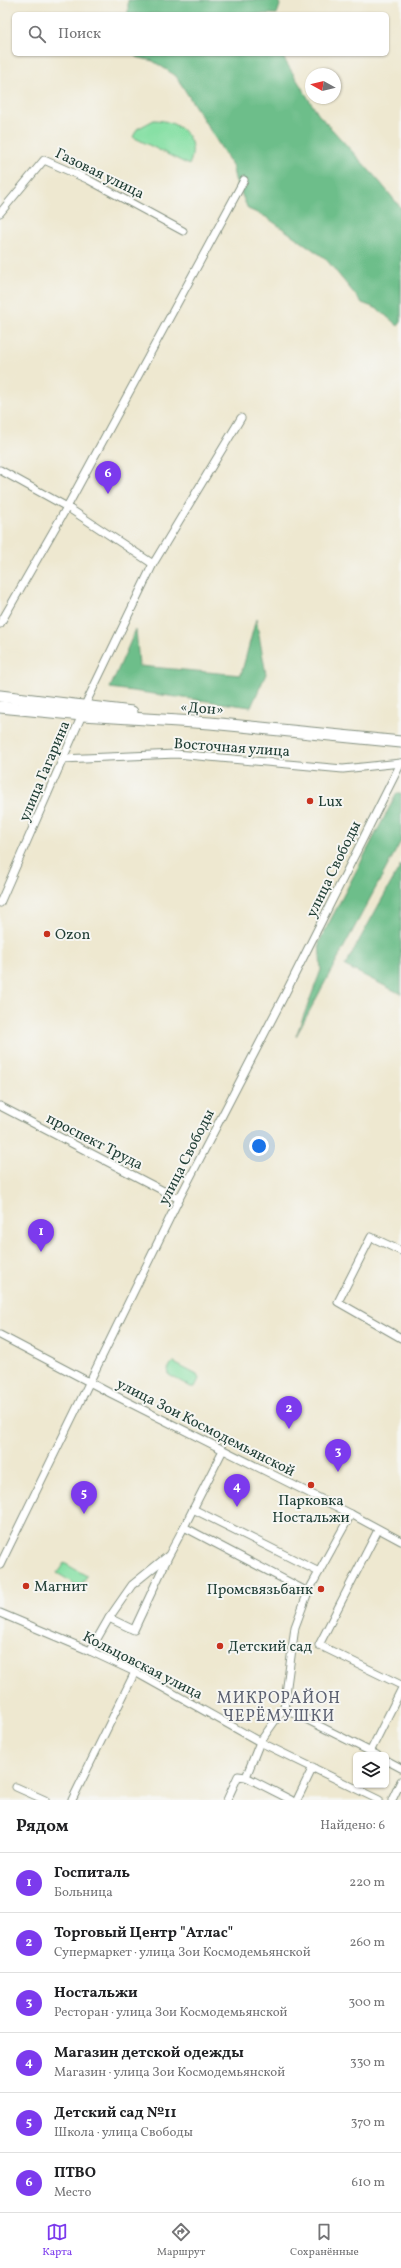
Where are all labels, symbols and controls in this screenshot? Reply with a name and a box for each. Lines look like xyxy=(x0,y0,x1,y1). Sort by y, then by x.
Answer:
search box xyxy=(12,12,389,56)
icon: search xyxy=(26,23,48,45)
text: Поиск xyxy=(58,24,101,45)
north arrow xyxy=(305,68,341,104)
street label: Газовая улица xyxy=(51,144,147,205)
pin: 6 xyxy=(95,461,121,494)
street label: «Дон» xyxy=(180,698,224,721)
street label: улица Гагарина xyxy=(15,718,76,825)
street label: Восточная улица xyxy=(173,734,291,763)
place label: Lux xyxy=(318,792,343,813)
marker: Lux xyxy=(305,796,315,806)
street label: улица Свободы xyxy=(302,817,367,922)
place label: Ozon xyxy=(55,925,90,946)
marker: Ozon xyxy=(42,929,52,939)
street label: улица Свободы xyxy=(154,1106,221,1209)
street label: проспект Труда xyxy=(42,1109,146,1176)
your location xyxy=(249,1136,269,1156)
pin: 1 xyxy=(28,1219,54,1252)
street label: улица Зои Космодемьянской xyxy=(112,1374,298,1483)
pin: 2 xyxy=(276,1396,302,1429)
pin: 3 xyxy=(325,1439,351,1472)
pin: 4 xyxy=(224,1474,250,1507)
marker: Парковка Ностальжи xyxy=(306,1480,316,1490)
pin: 5 xyxy=(71,1481,97,1514)
place label: Парковка Ностальжи xyxy=(272,1491,350,1529)
place label: Магнит xyxy=(34,1577,88,1598)
place label: Промсвязьбанк xyxy=(207,1580,313,1601)
marker: Магнит xyxy=(21,1581,31,1591)
marker: Промсвязьбанк xyxy=(316,1584,326,1594)
street label: Кольцовская улица xyxy=(79,1627,206,1706)
place label: Детский сад xyxy=(228,1637,313,1658)
marker: Детский сад xyxy=(215,1641,225,1651)
district label: МИКРОРАЙОН ЧЕРЁМУШКИ xyxy=(217,1688,341,1728)
map controls xyxy=(353,1752,389,1788)
button: layers xyxy=(353,1752,389,1788)
text: Рядом xyxy=(16,1815,69,1838)
text: Найдено: 6 xyxy=(320,1817,385,1835)
text: Госпиталь xyxy=(54,1863,130,1884)
text: 1 xyxy=(26,1874,32,1892)
text: 220 m xyxy=(349,1874,385,1892)
text: Больница xyxy=(54,1884,113,1902)
text: Торговый Центр "Атлас" xyxy=(54,1923,233,1944)
text: 2 xyxy=(26,1934,32,1952)
text: 260 m xyxy=(350,1934,385,1952)
text: Супермаркет · улица Зои Космодемьянской xyxy=(54,1944,311,1962)
text: Ностальжи xyxy=(54,1983,138,2004)
text: 3 xyxy=(26,1994,32,2012)
text: 300 m xyxy=(349,1994,385,2012)
text: Ресторан · улица Зои Космодемьянской xyxy=(54,2004,288,2022)
text: Магазин детской одежды xyxy=(54,2043,244,2064)
text: 4 xyxy=(25,2054,33,2072)
text: 330 m xyxy=(350,2054,385,2072)
text: Магазин · улица Зои Космодемьянской xyxy=(54,2064,285,2082)
text: Детский сад №11 xyxy=(54,2103,176,2124)
text: 5 xyxy=(26,2114,32,2132)
text: 370 m xyxy=(351,2114,385,2132)
text: Школа · улица Свободы xyxy=(54,2124,193,2142)
text: ПТВО xyxy=(54,2163,96,2184)
text: 6 xyxy=(25,2174,33,2192)
text: 610 m xyxy=(351,2174,385,2192)
text: Место xyxy=(54,2184,91,2202)
tab: Карта xyxy=(42,2221,72,2260)
tab: Маршрут xyxy=(157,2221,205,2260)
tab: Сохранённые xyxy=(290,2221,359,2260)

